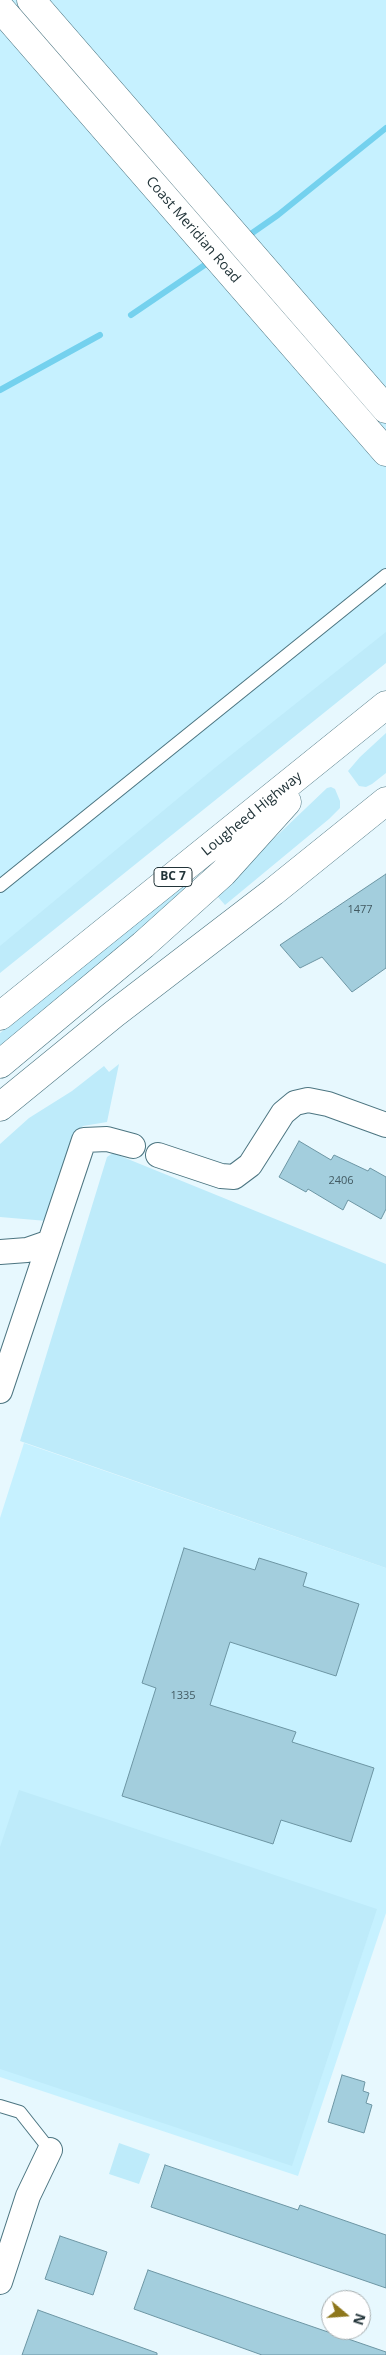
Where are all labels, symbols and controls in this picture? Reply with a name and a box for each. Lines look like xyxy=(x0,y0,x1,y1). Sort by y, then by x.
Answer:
street label: Coast Meridian Road xyxy=(142,173,244,287)
street label: Lougheed Highway xyxy=(198,768,306,860)
road number: BC 7 xyxy=(154,868,192,886)
house number: 1477 xyxy=(347,903,373,917)
house number: 2406 xyxy=(328,1174,354,1188)
house number: 1335 xyxy=(170,1689,196,1703)
north arrow xyxy=(321,2290,371,2340)
text: N xyxy=(349,2311,371,2328)

